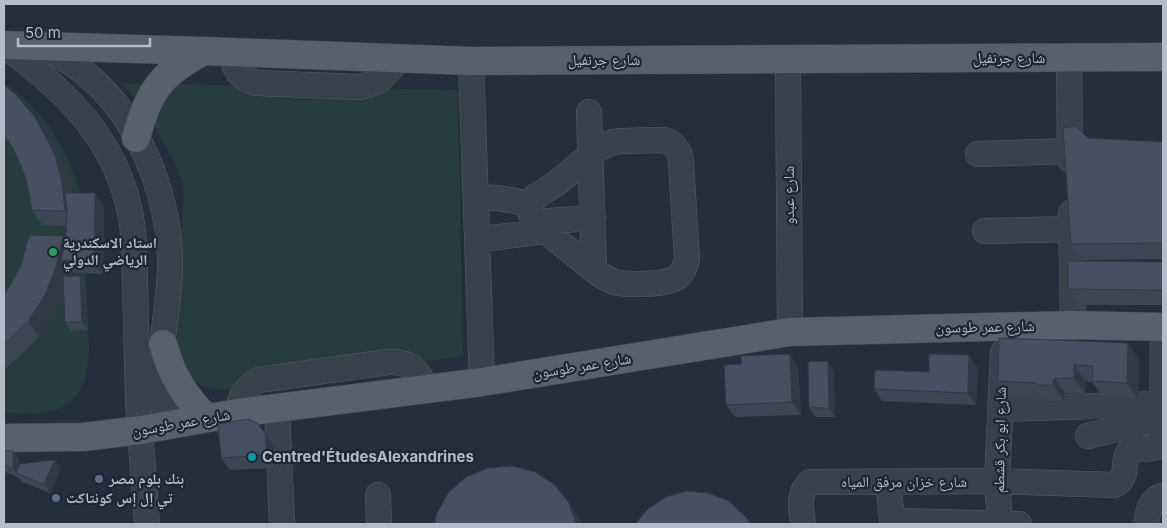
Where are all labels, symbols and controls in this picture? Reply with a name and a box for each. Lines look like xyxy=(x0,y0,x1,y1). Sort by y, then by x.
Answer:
scale bar xyxy=(18,15,150,47)
text: 50 m xyxy=(25,23,61,42)
street label: شارع جرنفيل xyxy=(973,48,1045,68)
street label: شارع جرنفيل xyxy=(568,50,640,70)
street label: شارع عبدو xyxy=(779,165,799,224)
place label: استاد الاسكندرية الرياضي الدولي xyxy=(63,233,157,272)
marker: استاد الاسكندرية الرياضي الدولي xyxy=(47,246,59,258)
street label: شارع عمر طوسون xyxy=(935,316,1035,338)
street label: شارع عمر طوسون xyxy=(531,348,633,384)
street label: شارع ابو بكر قشطم xyxy=(989,386,1011,493)
street label: شارع عمر طوسون xyxy=(130,405,232,441)
place label: Centred'ÉtudesAlexandrines xyxy=(262,447,474,466)
marker: Centred'ÉtudesAlexandrines xyxy=(246,451,258,463)
place label: بنك بلوم مصر xyxy=(108,469,184,489)
street label: شارع خزان مرفق المياه xyxy=(841,472,967,492)
marker: بنك بلوم مصر xyxy=(93,473,105,485)
place label: تي إل إس كونتاكت xyxy=(66,488,172,510)
marker: تي إل إس كونتاكت xyxy=(50,492,62,504)

